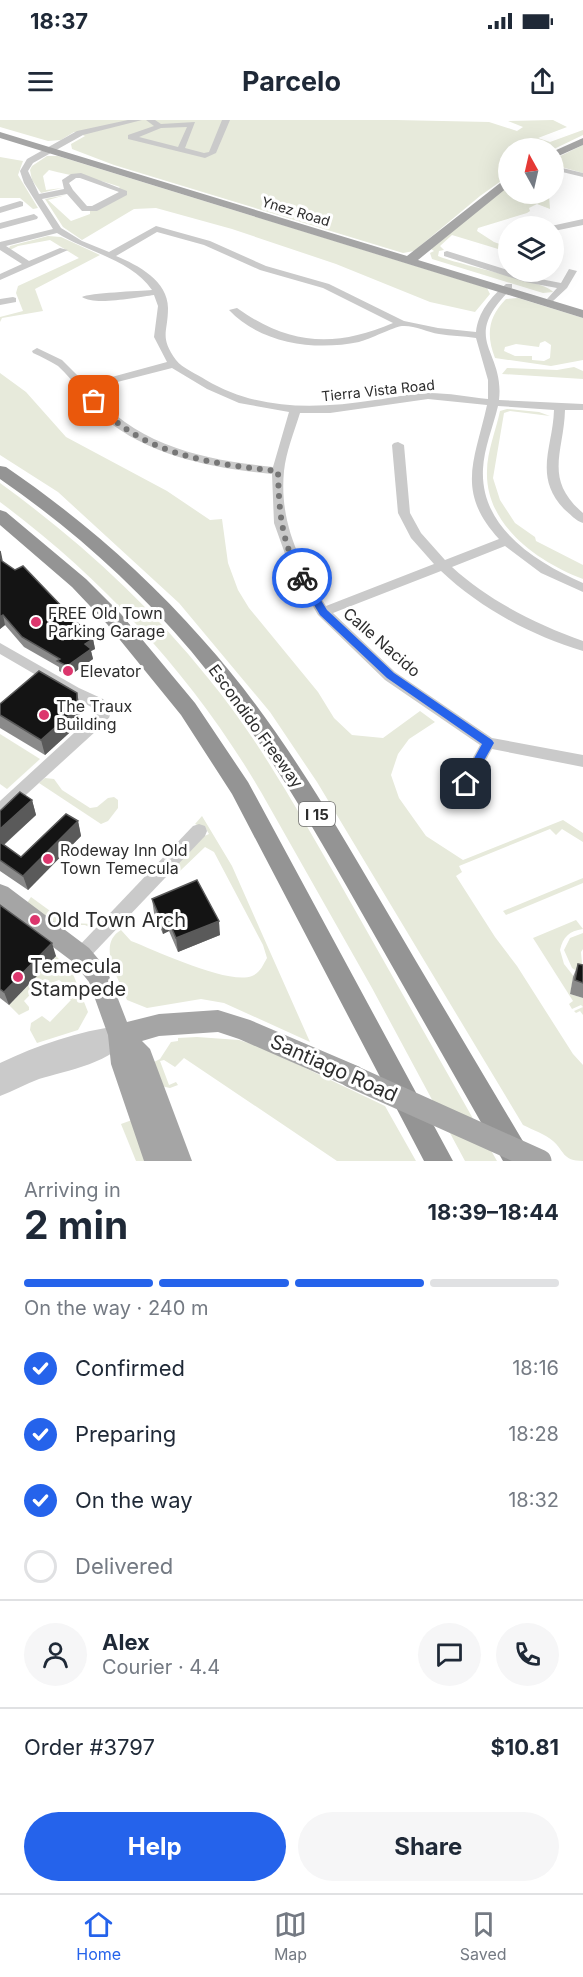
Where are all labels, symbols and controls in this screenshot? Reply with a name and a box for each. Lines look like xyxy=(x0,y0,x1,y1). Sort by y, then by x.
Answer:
text: 18:37 xyxy=(30,8,88,34)
icon: menu xyxy=(24,65,57,98)
text: Parcelo xyxy=(242,65,341,98)
icon: share xyxy=(526,65,559,98)
north arrow xyxy=(498,138,564,204)
map controls xyxy=(498,138,564,282)
street label: Ynez Road xyxy=(260,193,332,229)
button: layers xyxy=(498,216,564,282)
pin xyxy=(68,375,119,426)
street label: Tierra Vista Road xyxy=(321,376,435,404)
icon: bag xyxy=(77,384,110,417)
courier xyxy=(272,548,332,608)
icon: bike xyxy=(286,562,319,595)
place label: FREE Old Town Parking Garage xyxy=(48,603,165,641)
street label: Calle Nacido xyxy=(339,603,425,681)
marker: FREE Old Town Parking Garage xyxy=(29,615,43,629)
street label: Escondido Freeway xyxy=(204,660,308,792)
place label: Elevator xyxy=(80,661,141,681)
marker: Elevator xyxy=(61,664,75,678)
place label: The Traux Building xyxy=(56,696,133,734)
marker: The Traux Building xyxy=(37,708,51,722)
pin xyxy=(440,758,491,809)
icon: home xyxy=(449,767,482,800)
road number: I 15 xyxy=(299,802,335,826)
place label: Rodeway Inn Old Town Temecula xyxy=(60,840,187,878)
marker: Rodeway Inn Old Town Temecula xyxy=(41,852,55,866)
place label: Old Town Arch xyxy=(47,908,186,932)
marker: Old Town Arch xyxy=(28,913,42,927)
place label: Temecula Stampede xyxy=(30,954,126,1001)
marker: Temecula Stampede xyxy=(11,970,25,984)
street label: Santiago Road xyxy=(267,1029,401,1107)
text: Arriving in xyxy=(24,1178,121,1202)
text: 18:39–18:44 xyxy=(427,1199,559,1225)
text: 2 min xyxy=(24,1201,128,1248)
text: On the way · 240 m xyxy=(24,1296,209,1320)
icon: check xyxy=(24,1352,57,1385)
text: Confirmed xyxy=(75,1355,185,1381)
text: 18:16 xyxy=(512,1356,559,1380)
icon: check xyxy=(24,1418,57,1451)
text: Preparing xyxy=(75,1421,176,1447)
text: 18:28 xyxy=(508,1422,559,1446)
icon: check xyxy=(24,1484,57,1517)
text: On the way xyxy=(75,1487,193,1513)
text: 18:32 xyxy=(508,1488,559,1512)
text: Delivered xyxy=(75,1553,173,1579)
button: person xyxy=(24,1623,87,1686)
button: chat xyxy=(418,1623,481,1686)
button: phone xyxy=(496,1623,559,1686)
text: Alex xyxy=(102,1629,150,1655)
text: Courier · 4.4 xyxy=(102,1655,220,1679)
text: Order #3797 xyxy=(24,1734,155,1760)
text: $10.81 xyxy=(490,1734,559,1760)
button: Help xyxy=(24,1812,286,1881)
button: Share xyxy=(298,1812,559,1881)
tab: Home xyxy=(76,1908,121,1964)
tab: Map xyxy=(274,1908,307,1964)
tab: Saved xyxy=(460,1908,507,1964)

